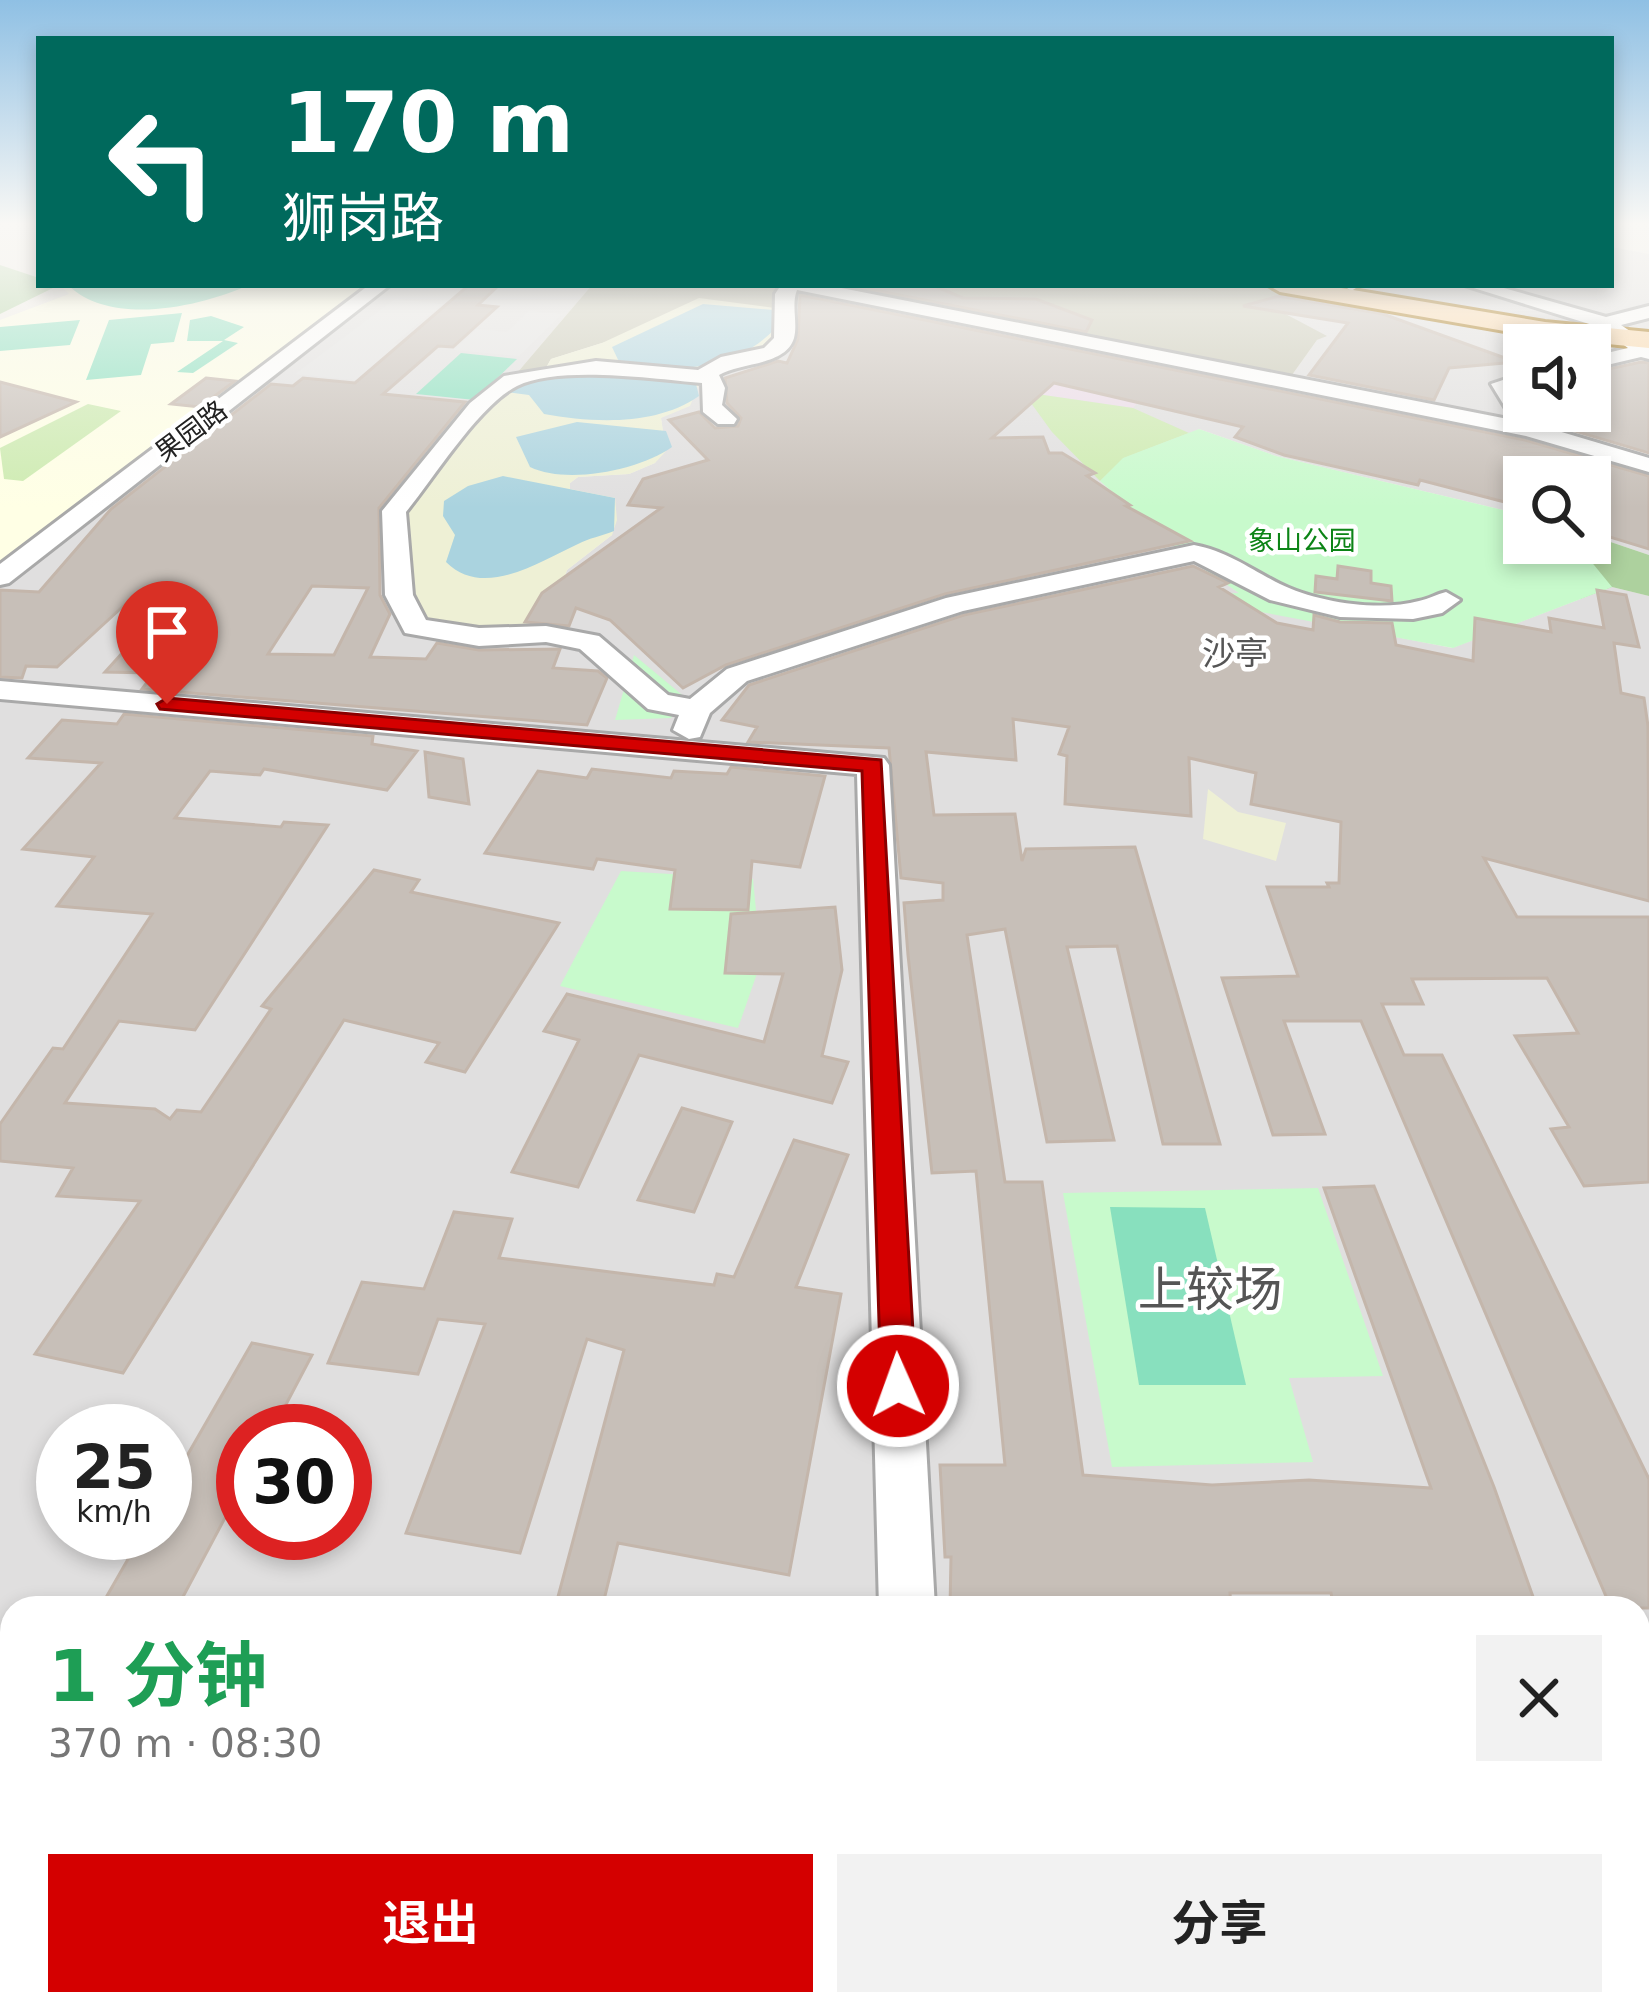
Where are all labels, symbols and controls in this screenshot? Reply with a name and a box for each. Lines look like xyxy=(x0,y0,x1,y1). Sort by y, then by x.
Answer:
text: 170 m xyxy=(282,74,574,172)
icon: left xyxy=(84,84,240,240)
text: 狮岗路 xyxy=(282,187,444,250)
map controls xyxy=(1503,324,1611,564)
button: sound xyxy=(1503,324,1611,432)
street label: 果园路 xyxy=(149,394,233,468)
button: search xyxy=(1503,456,1611,564)
park label: 象山公园 xyxy=(1248,525,1356,556)
pin xyxy=(116,581,218,704)
icon: arrive xyxy=(134,599,200,665)
district label: 沙亭 xyxy=(1202,634,1268,673)
district label: 上较场 xyxy=(1138,1261,1282,1317)
position arrow xyxy=(835,1323,961,1449)
speed limit sign: 30 xyxy=(216,1404,372,1560)
text: 25 xyxy=(72,1432,156,1502)
text: km/h xyxy=(76,1494,152,1529)
text: 1 分钟 xyxy=(48,1634,267,1718)
button: close xyxy=(1476,1635,1602,1761)
text: 370 m · 08:30 xyxy=(48,1721,322,1766)
button: 退出 xyxy=(48,1854,813,1992)
button: 分享 xyxy=(837,1854,1602,1992)

